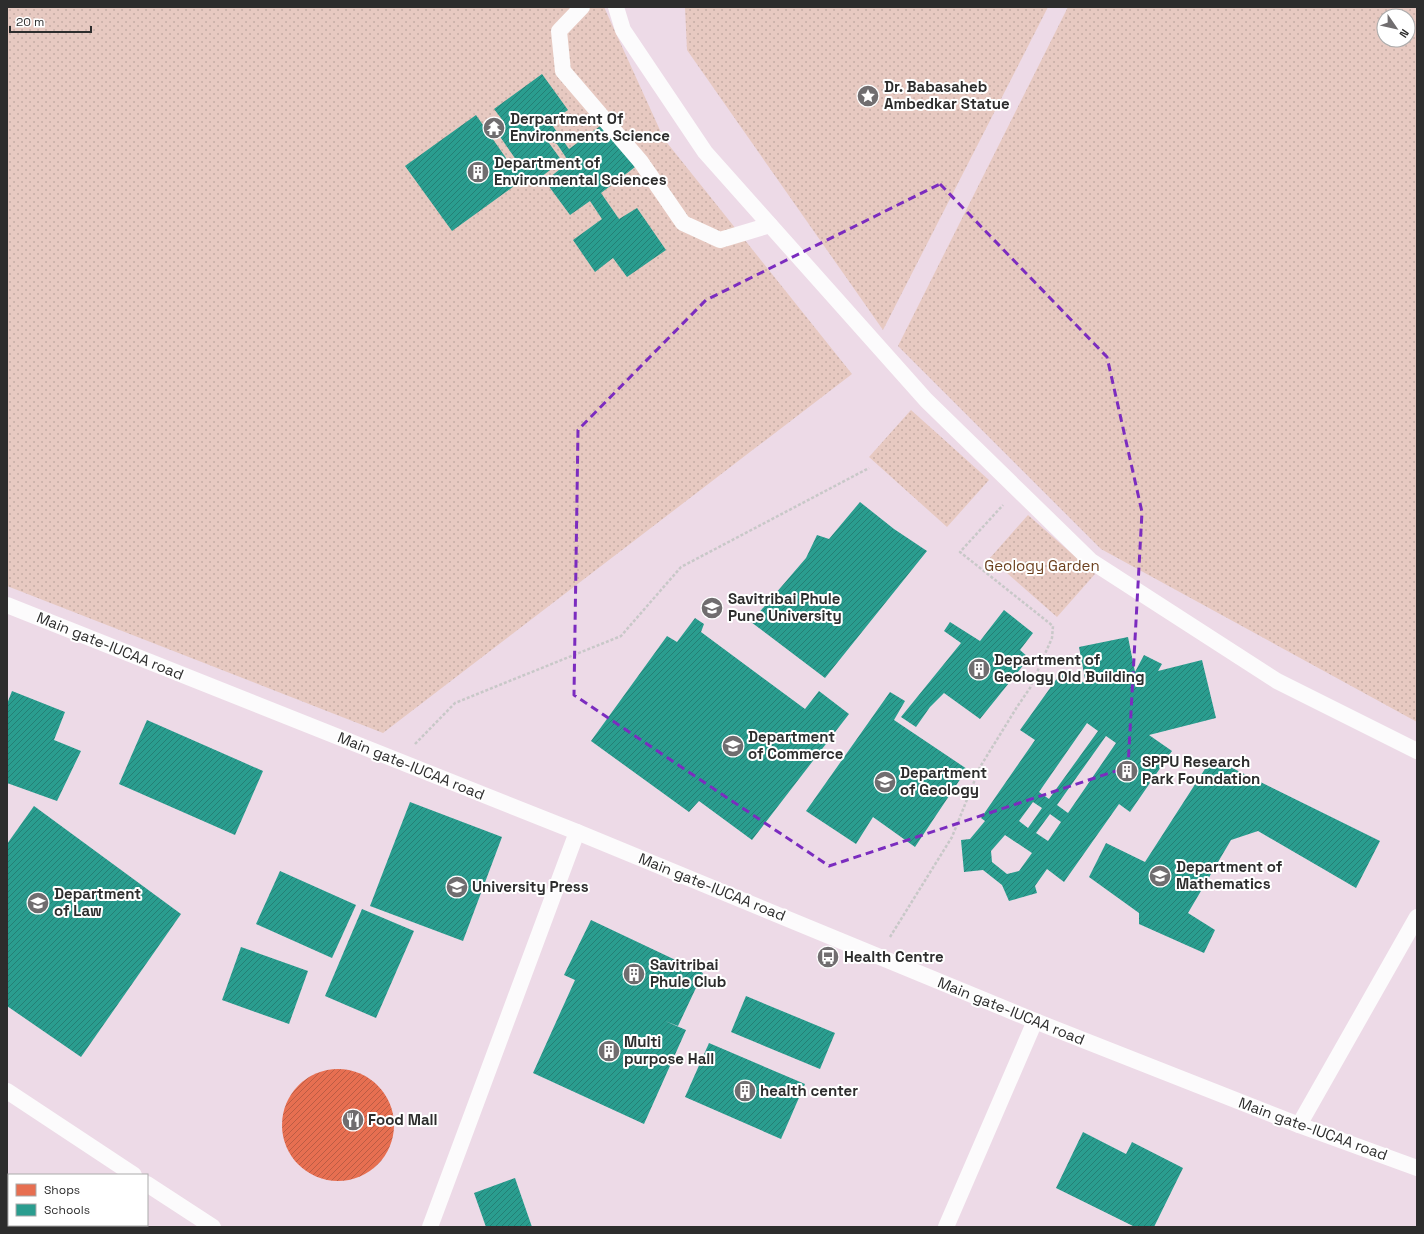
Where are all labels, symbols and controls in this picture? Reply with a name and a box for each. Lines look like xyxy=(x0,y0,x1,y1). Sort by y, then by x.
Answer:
scale bar xyxy=(10,8,91,34)
north arrow xyxy=(1376,8,1416,48)
text: 20 m xyxy=(16,14,44,30)
text: N xyxy=(1396,27,1412,41)
place label: Dr. Babasaheb Ambedkar Statue xyxy=(884,77,1010,113)
place icon: Dr. Babasaheb Ambedkar Statue xyxy=(855,83,881,109)
place label: Derpartment Of Environments Science xyxy=(510,109,670,145)
temple icon: Derpartment Of Environments Science xyxy=(481,115,507,141)
place label: Department of Environmental Sciences xyxy=(494,153,667,189)
building icon: Department of Environmental Sciences xyxy=(465,159,491,185)
park label: Geology Garden xyxy=(984,556,1100,575)
place label: Savitribai Phule Pune University xyxy=(728,589,842,625)
school or university icon: Savitribai Phule Pune University xyxy=(699,595,725,621)
street label: Main gate-IUCAA road xyxy=(34,607,186,684)
place label: Department of Geology Old Building xyxy=(994,650,1145,686)
building icon: Department of Geology Old Building xyxy=(966,656,992,682)
street label: Main gate-IUCAA road xyxy=(335,727,487,804)
place label: Department of Commerce xyxy=(748,727,844,763)
school or university icon: Department of Commerce xyxy=(720,733,746,759)
place label: SPPU Research Park Foundation xyxy=(1142,752,1260,788)
building icon: SPPU Research Park Foundation xyxy=(1114,758,1140,784)
place label: Department of Geology xyxy=(900,763,987,799)
school or university icon: Department of Geology xyxy=(872,769,898,795)
street label: Main gate-IUCAA road xyxy=(636,848,788,925)
place label: Department of Mathematics xyxy=(1176,857,1283,893)
school or university icon: Department of Mathematics xyxy=(1147,863,1173,889)
school or university icon: University Press xyxy=(444,874,470,900)
place label: University Press xyxy=(472,877,589,896)
place label: Department of Law xyxy=(54,884,141,920)
school or university icon: Department of Law xyxy=(25,890,51,916)
bus stop icon: Health Centre xyxy=(815,944,841,970)
place label: Health Centre xyxy=(844,947,944,966)
place label: Savitribai Phule Club xyxy=(650,955,726,991)
building icon: Savitribai Phule Club xyxy=(621,961,647,987)
street label: Main gate-IUCAA road xyxy=(935,972,1087,1049)
place label: Multi purpose Hall xyxy=(624,1032,714,1068)
building icon: Multi purpose Hall xyxy=(596,1038,622,1064)
building icon: health center xyxy=(732,1078,758,1104)
place label: health center xyxy=(760,1081,858,1100)
street label: Main gate-IUCAA road xyxy=(1236,1093,1390,1164)
restaurant icon: Food Mall xyxy=(340,1107,366,1133)
place label: Food Mall xyxy=(368,1110,438,1129)
legend xyxy=(8,1174,148,1226)
text: Shops xyxy=(44,1182,80,1198)
text: Schools xyxy=(44,1202,90,1218)

